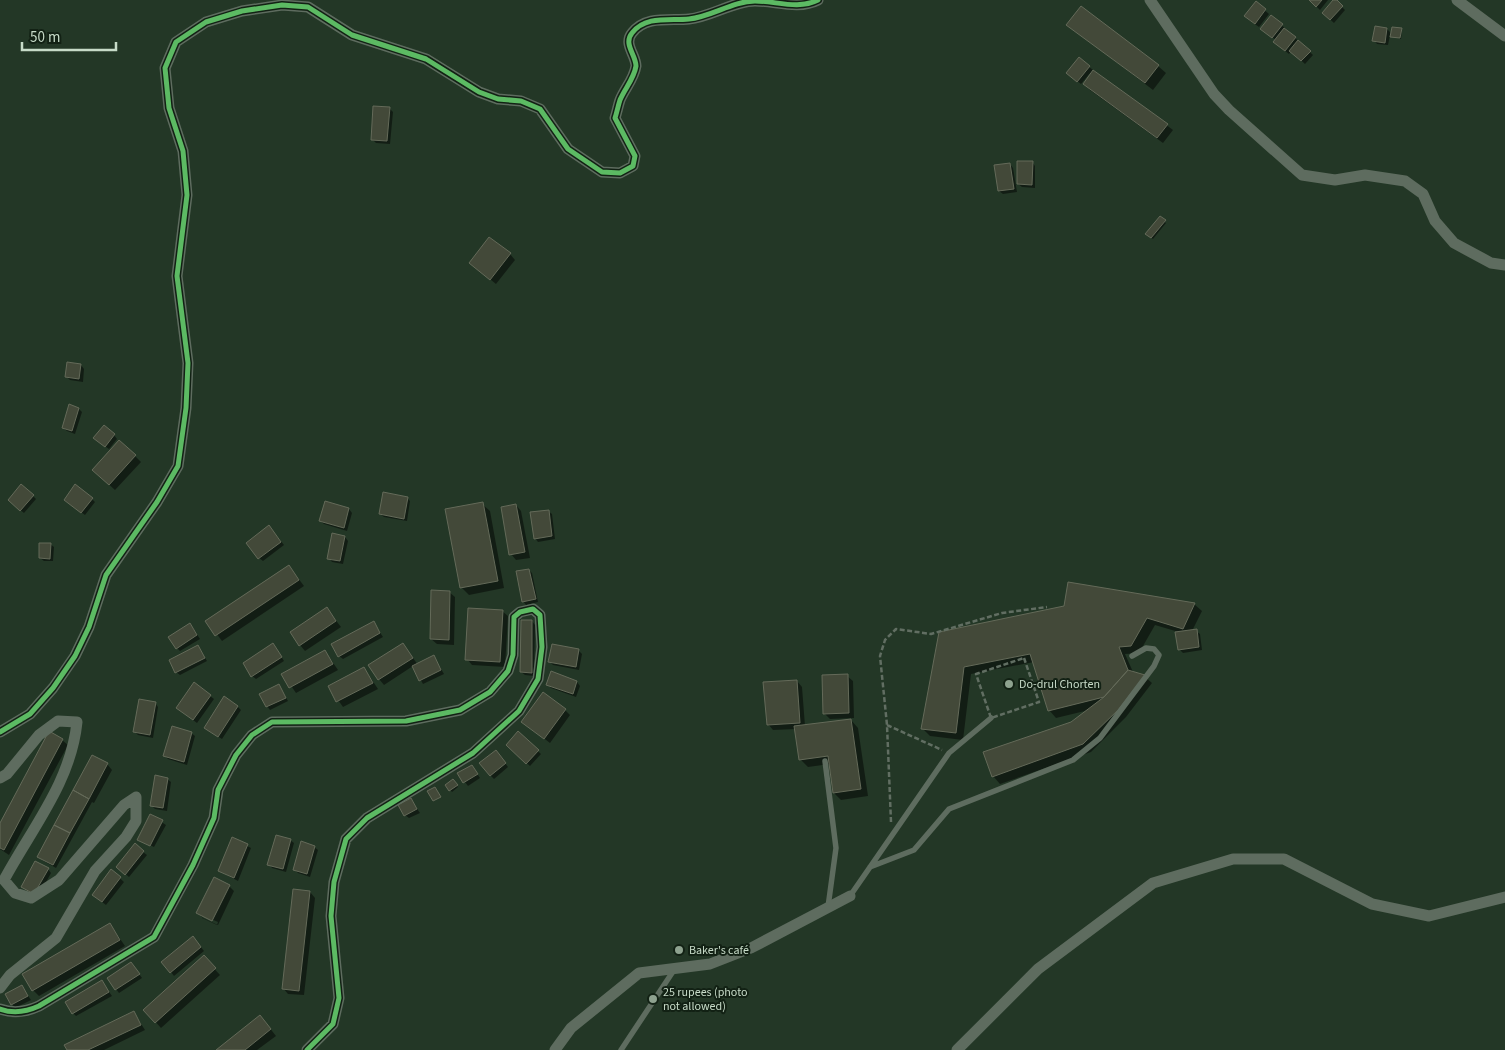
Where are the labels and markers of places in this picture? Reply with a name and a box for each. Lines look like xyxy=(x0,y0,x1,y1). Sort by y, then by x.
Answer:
place label: Do-drul Chorten xyxy=(1019,676,1100,693)
marker: Do-drul Chorten xyxy=(1003,678,1015,690)
place label: Baker's café xyxy=(689,942,749,959)
marker: Baker's café xyxy=(673,944,685,956)
place label: 25 rupees (photo not allowed) xyxy=(663,984,748,1015)
marker: 25 rupees (photo not allowed) xyxy=(647,993,659,1005)

